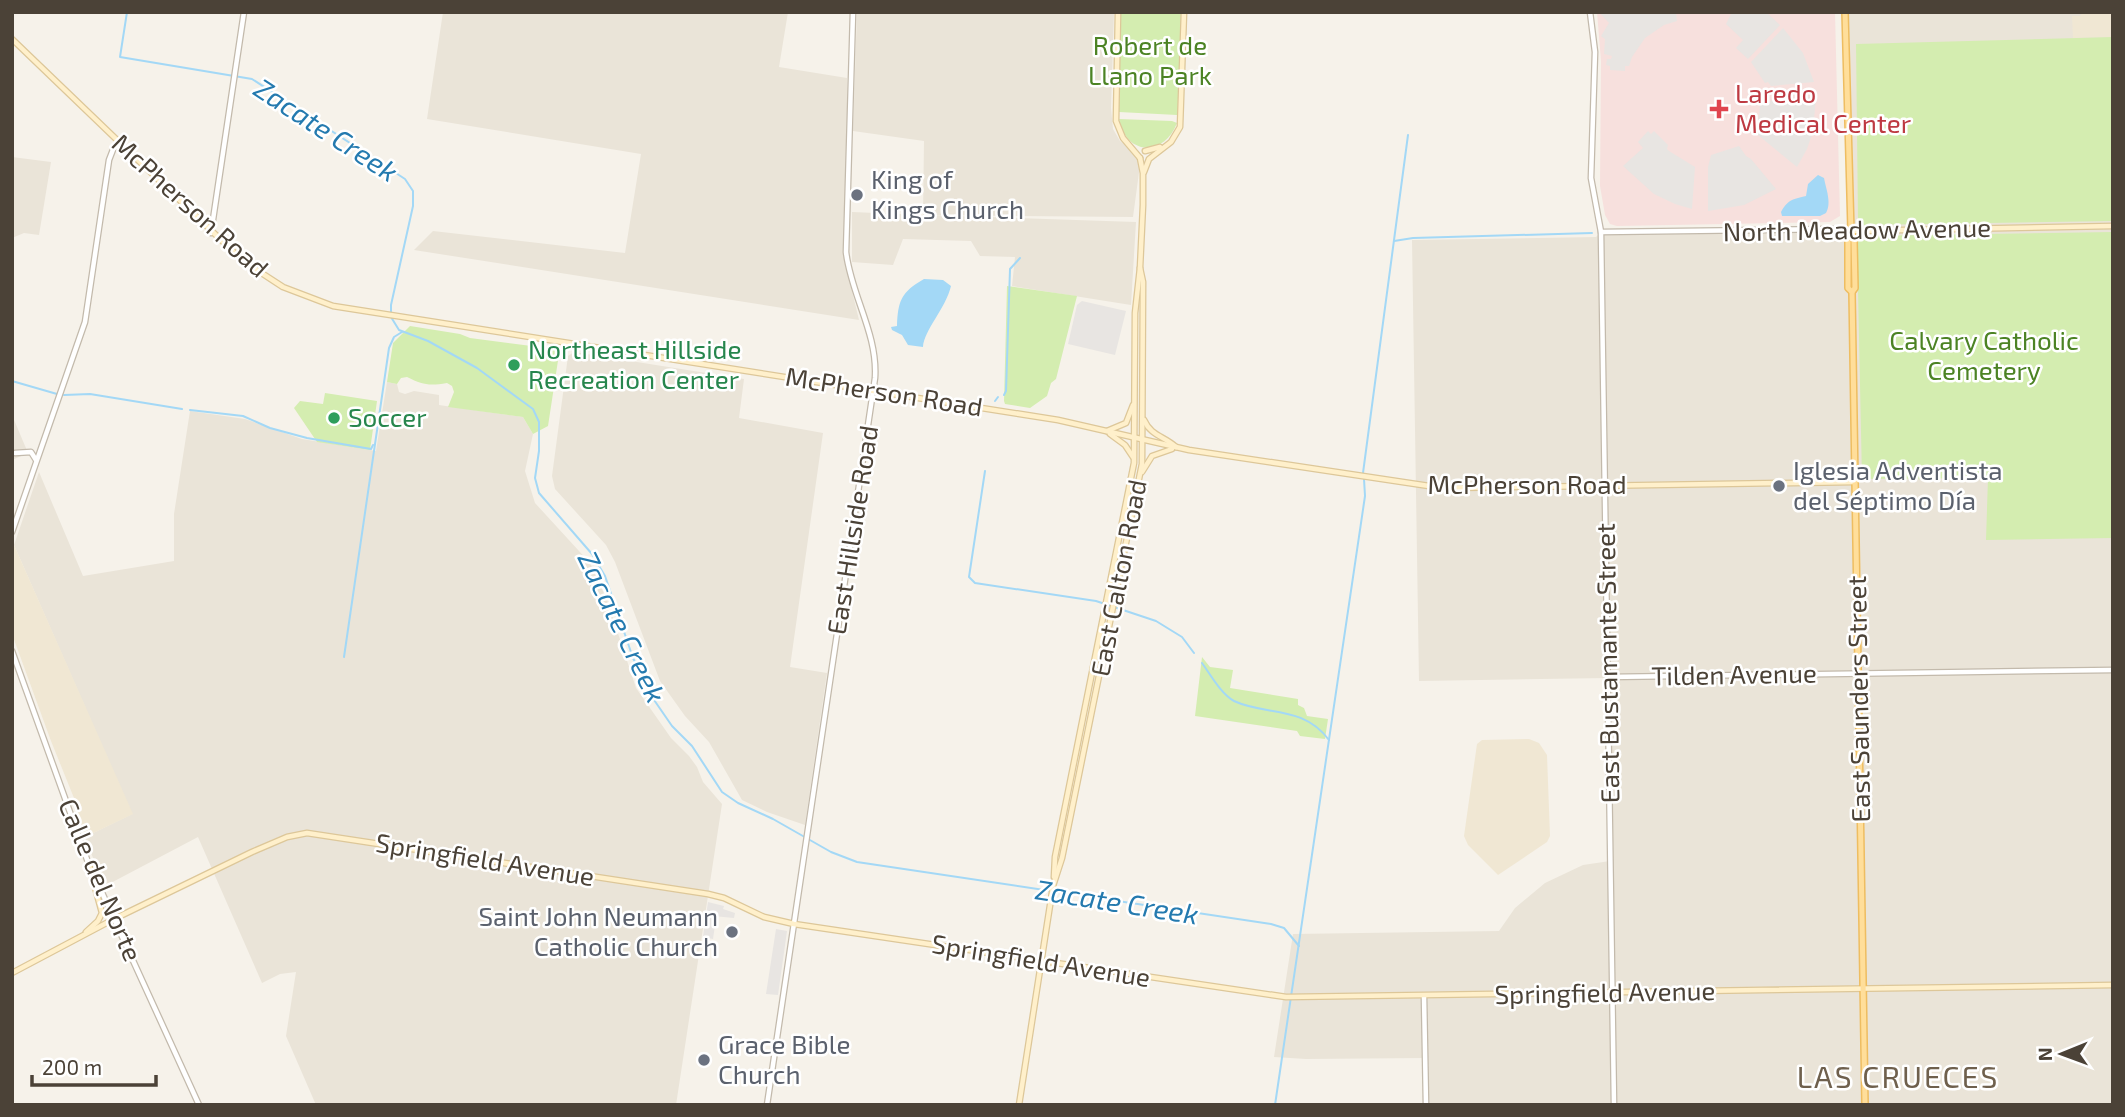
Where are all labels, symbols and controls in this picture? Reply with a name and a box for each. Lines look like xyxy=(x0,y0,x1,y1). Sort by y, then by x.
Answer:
park label: Robert de Llano Park xyxy=(1088,29,1212,90)
water label: Zacate Creek xyxy=(248,70,405,188)
place label: Laredo Medical Center xyxy=(1735,77,1911,138)
marker: Laredo Medical Center xyxy=(1709,99,1729,119)
street label: McPherson Road xyxy=(107,127,275,283)
place label: King of Kings Church xyxy=(871,163,1024,224)
marker: King of Kings Church xyxy=(849,187,865,203)
street label: North Meadow Avenue xyxy=(1723,211,1991,246)
park label: Calvary Catholic Cemetery xyxy=(1889,324,2079,385)
place label: Northeast Hillside Recreation Center xyxy=(528,333,741,394)
marker: Northeast Hillside Recreation Center xyxy=(506,357,522,373)
street label: McPherson Road xyxy=(783,360,985,421)
place label: Soccer xyxy=(348,401,427,432)
marker: Soccer xyxy=(326,410,342,426)
street label: East Hillside Road xyxy=(820,423,883,636)
place label: Iglesia Adventista del Séptimo Día xyxy=(1793,454,2003,515)
street label: McPherson Road xyxy=(1427,468,1627,499)
street label: East Calton Road xyxy=(1083,477,1152,679)
marker: Iglesia Adventista del Séptimo Día xyxy=(1771,478,1787,494)
street label: East Bustamante Street xyxy=(1589,523,1624,803)
water label: Zacate Creek xyxy=(572,545,674,708)
street label: East Saunders Street xyxy=(1840,575,1875,823)
street label: Tilden Avenue xyxy=(1651,657,1817,690)
street label: Calle del Norte xyxy=(53,794,150,965)
street label: Springfield Avenue xyxy=(374,826,597,891)
water label: Zacate Creek xyxy=(1033,871,1201,931)
place label: Saint John Neumann Catholic Church xyxy=(478,900,718,961)
marker: Saint John Neumann Catholic Church xyxy=(724,924,740,940)
street label: Springfield Avenue xyxy=(930,927,1153,992)
street label: Springfield Avenue xyxy=(1494,974,1716,1009)
north arrow xyxy=(2027,1019,2097,1089)
place label: Grace Bible Church xyxy=(718,1028,850,1089)
scale bar xyxy=(32,1044,156,1088)
text: N xyxy=(2033,1047,2056,1061)
marker: Grace Bible Church xyxy=(696,1052,712,1068)
text: 200 m xyxy=(42,1054,102,1079)
district label: LAS CRUECES xyxy=(1797,1058,1999,1094)

